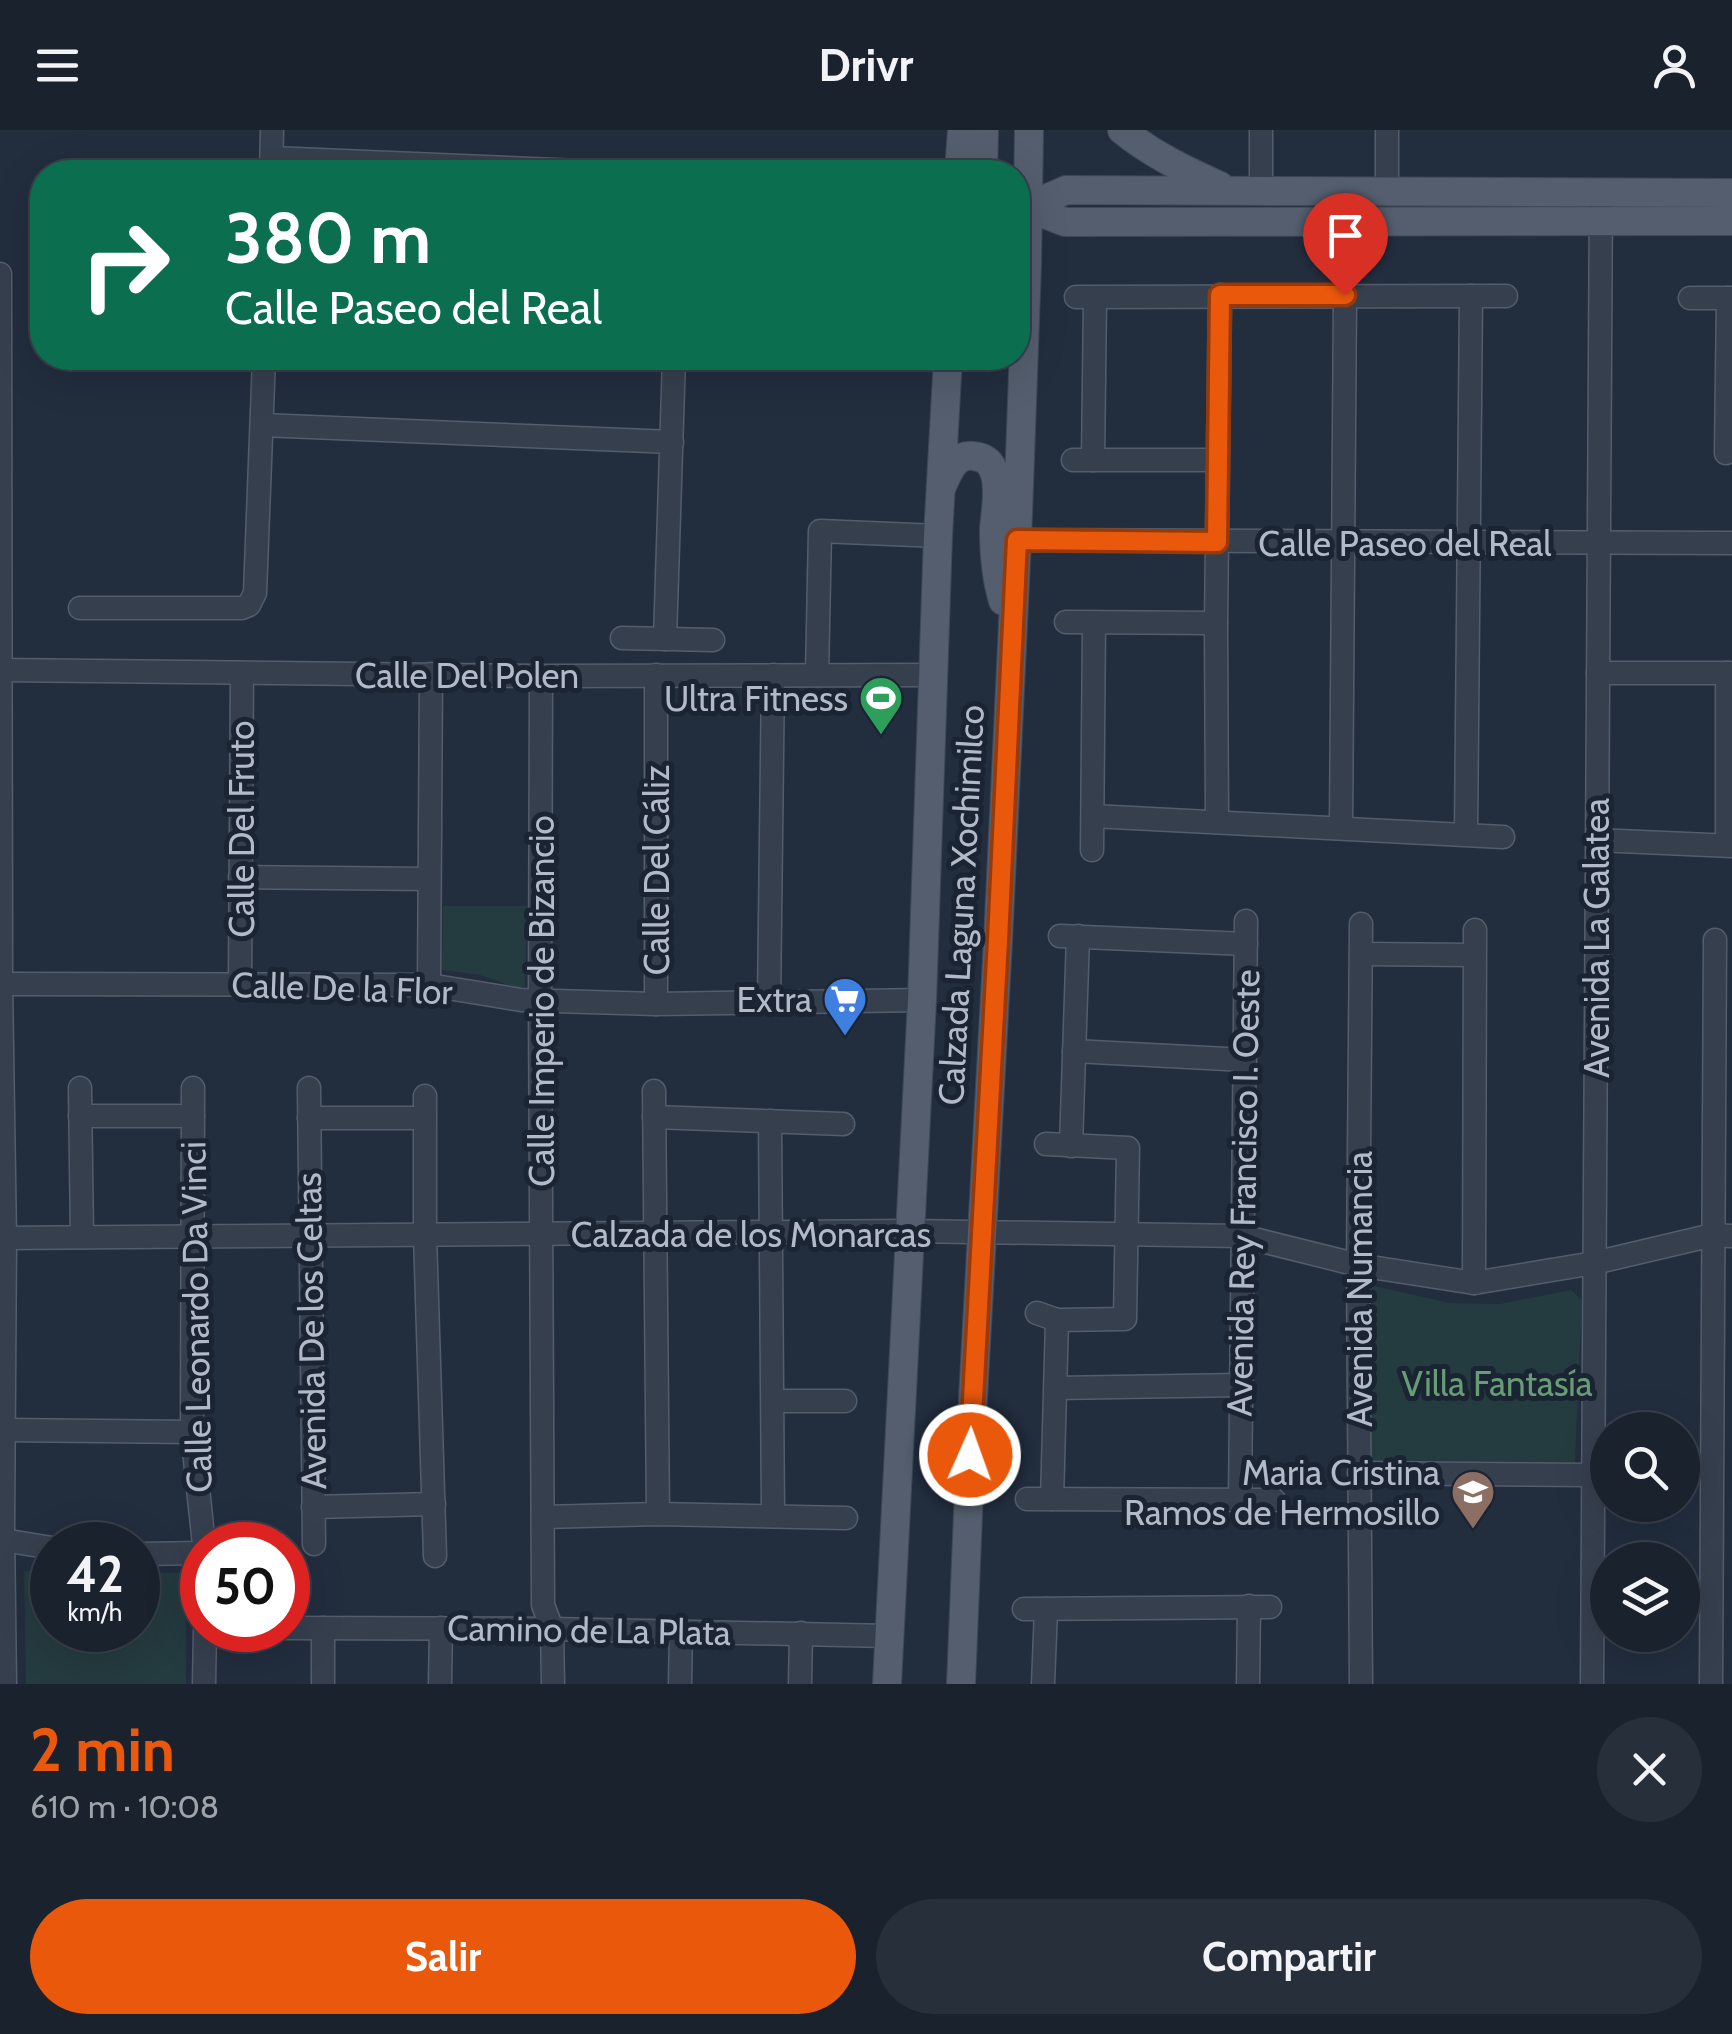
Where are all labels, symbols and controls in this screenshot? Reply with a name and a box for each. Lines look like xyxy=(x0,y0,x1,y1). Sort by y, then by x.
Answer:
icon: menu xyxy=(30,38,85,93)
text: Drivr xyxy=(819,38,913,92)
icon: person xyxy=(1647,38,1702,93)
pin xyxy=(1303,193,1388,296)
text: 380 m xyxy=(225,195,431,281)
icon: right xyxy=(60,200,190,330)
icon: arrive xyxy=(1318,208,1373,263)
text: Calle Paseo del Real xyxy=(225,281,602,335)
street label: Calle Paseo del Real xyxy=(1258,522,1552,565)
street label: Calle Del Polen xyxy=(355,654,579,697)
sports icon: Ultra Fitness xyxy=(858,675,904,736)
place label: Ultra Fitness xyxy=(664,677,848,720)
street label: Calzada Laguna Xochimilco xyxy=(929,704,993,1106)
street label: Calle Del Fruto xyxy=(220,721,263,937)
street label: Calle Del Cáliz xyxy=(635,765,678,975)
street label: Avenida La Galatea xyxy=(1575,798,1618,1078)
street label: Calle Imperio de Bizancio xyxy=(520,815,563,1187)
street label: Calle De la Flor xyxy=(231,963,453,1013)
street label: Avenida Rey Francisco I. Oeste xyxy=(1218,969,1268,1417)
supermarket icon: Extra xyxy=(822,976,868,1037)
place label: Extra xyxy=(737,978,812,1021)
street label: Calle Leonardo Da Vinci xyxy=(171,1141,221,1493)
street label: Avenida Numancia xyxy=(1338,1151,1381,1427)
street label: Avenida De los Celtas xyxy=(287,1172,335,1490)
street label: Calzada de los Monarcas xyxy=(571,1213,931,1256)
park label: Villa Fantasía xyxy=(1401,1362,1593,1405)
position arrow xyxy=(918,1403,1022,1507)
map controls xyxy=(1590,1412,1700,1652)
button: search xyxy=(1590,1412,1700,1522)
place label: Maria Cristina Ramos de Hermosillo xyxy=(1124,1451,1440,1534)
school or university icon: Maria Cristina Ramos de Hermosillo xyxy=(1450,1469,1496,1530)
speed limit sign: 50 xyxy=(180,1522,310,1652)
button: layers xyxy=(1590,1542,1700,1652)
text: 42 xyxy=(66,1544,124,1605)
text: km/h xyxy=(68,1597,122,1627)
street label: Camino de La Plata xyxy=(447,1606,731,1654)
text: 2 min xyxy=(30,1713,175,1786)
button: close xyxy=(1597,1717,1702,1822)
text: 610 m · 10:08 xyxy=(30,1787,219,1826)
button: Salir xyxy=(30,1899,856,2014)
button: Compartir xyxy=(876,1899,1702,2014)

